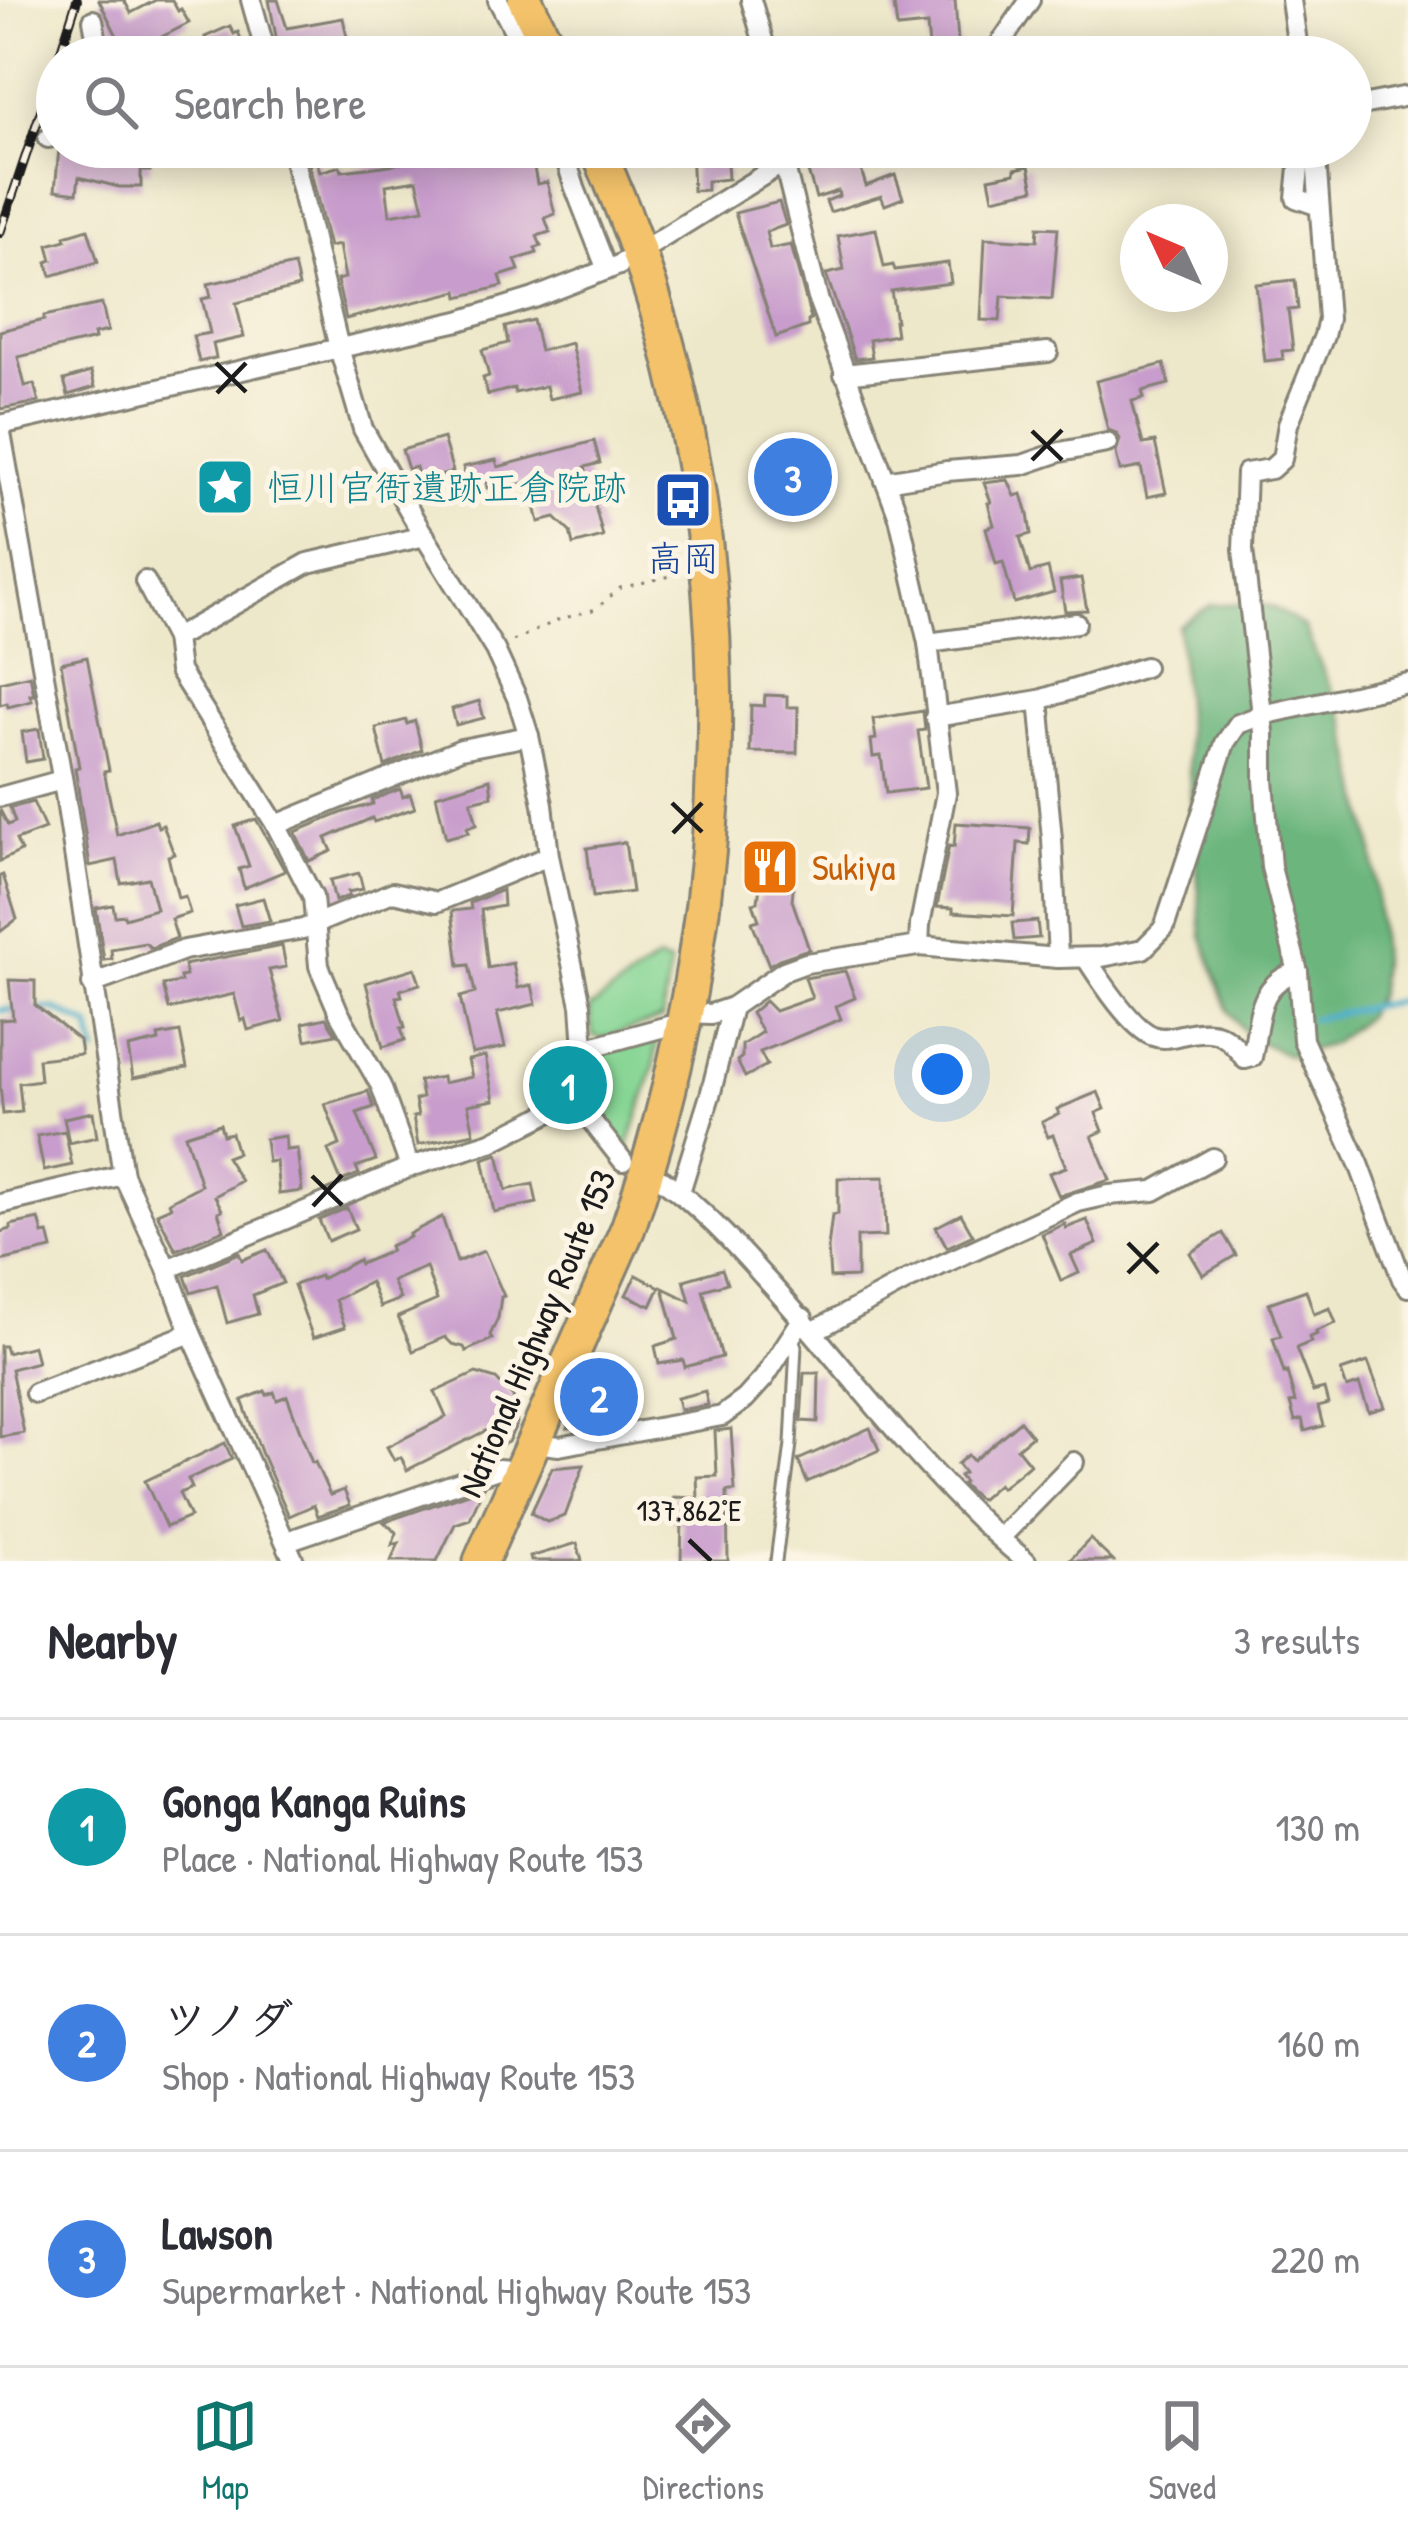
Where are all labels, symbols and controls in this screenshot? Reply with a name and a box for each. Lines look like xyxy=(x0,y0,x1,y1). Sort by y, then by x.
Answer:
search box xyxy=(36,36,1372,168)
icon: search xyxy=(78,69,144,135)
text: Search here xyxy=(174,72,366,133)
north arrow xyxy=(1120,204,1228,312)
pin: 3 xyxy=(754,432,832,522)
place icon: 恒川官衙遺跡正倉院跡 xyxy=(194,456,256,518)
place label: 恒川官衙遺跡正倉院跡 xyxy=(267,462,627,511)
bus stop icon: 高岡 xyxy=(652,469,714,531)
place label: 高岡 xyxy=(647,533,719,582)
restaurant icon: Sukiya xyxy=(739,836,801,898)
place label: Sukiya xyxy=(812,842,895,891)
pin: 1 xyxy=(529,1040,607,1130)
your location xyxy=(912,1044,972,1104)
street label: National Highway Route 153 xyxy=(444,1161,627,1504)
pin: 2 xyxy=(560,1352,638,1442)
text: 137.862°E xyxy=(637,1490,741,1530)
text: Nearby xyxy=(48,1605,178,1674)
text: 3 results xyxy=(1234,1613,1360,1666)
text: Gonga Kanga Ruins xyxy=(162,1770,466,1831)
text: 1 xyxy=(80,1800,94,1853)
text: 130 m xyxy=(1275,1800,1360,1853)
text: Place · National Highway Route 153 xyxy=(162,1831,644,1884)
text: ツノダ xyxy=(162,1988,293,2049)
text: 2 xyxy=(78,2016,96,2069)
text: 160 m xyxy=(1277,2016,1360,2069)
text: Shop · National Highway Route 153 xyxy=(162,2049,635,2102)
text: Lawson xyxy=(162,2202,273,2263)
text: 3 xyxy=(78,2232,96,2285)
text: 220 m xyxy=(1271,2232,1360,2285)
text: Supermarket · National Highway Route 153 xyxy=(162,2263,751,2316)
tab: Map xyxy=(192,2393,258,2509)
tab: Directions xyxy=(643,2393,764,2509)
tab: Saved xyxy=(1148,2393,1216,2509)

